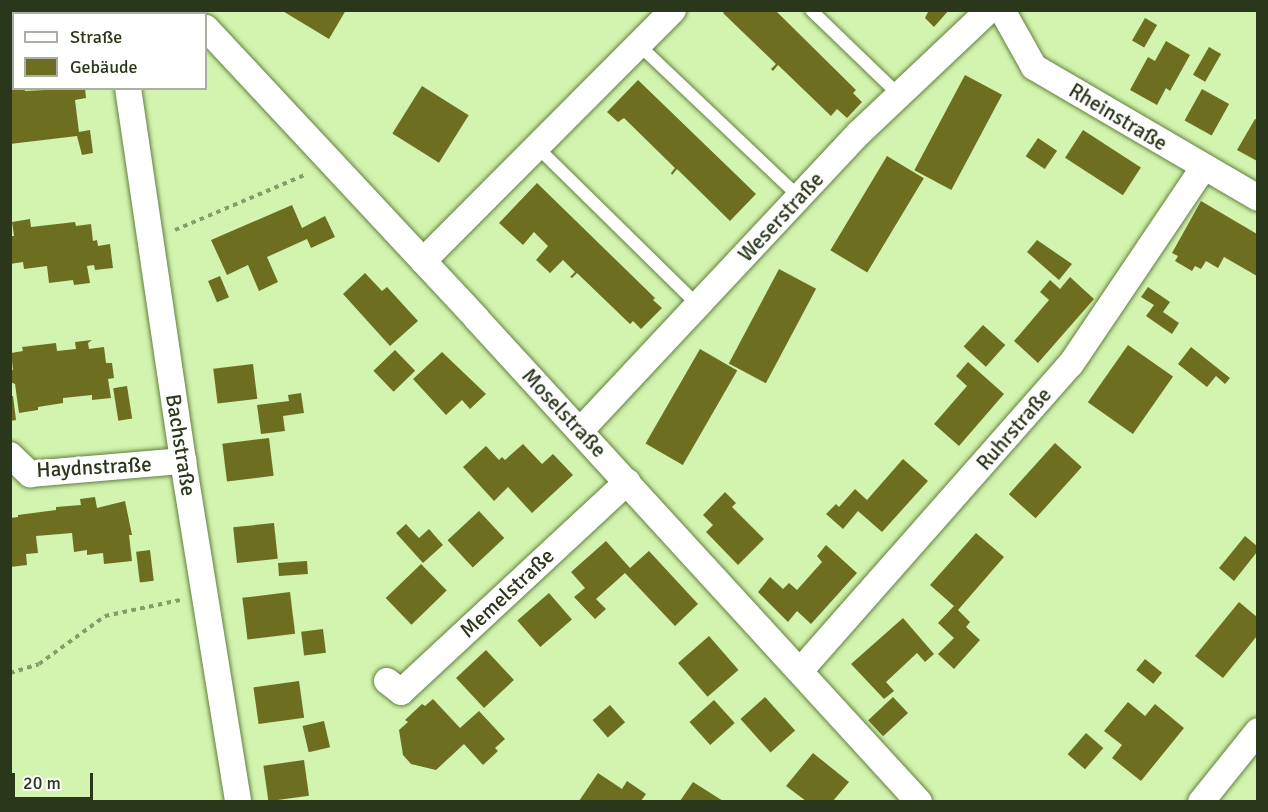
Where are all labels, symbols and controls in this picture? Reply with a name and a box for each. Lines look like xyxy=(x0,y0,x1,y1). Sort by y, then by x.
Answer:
legend xyxy=(12,12,207,90)
text: Straße xyxy=(70,26,122,48)
text: Gebäude xyxy=(70,56,138,78)
street label: Rheinstraße xyxy=(1064,78,1172,156)
street label: Weserstraße xyxy=(733,167,829,267)
street label: Moselstraße xyxy=(517,363,611,463)
street label: Ruhrstraße xyxy=(971,383,1057,475)
street label: Bachstraße xyxy=(160,392,202,498)
street label: Haydnstraße xyxy=(36,451,152,483)
street label: Memelstraße xyxy=(455,543,559,643)
scale bar xyxy=(15,761,96,799)
text: 20 m xyxy=(23,772,61,794)

